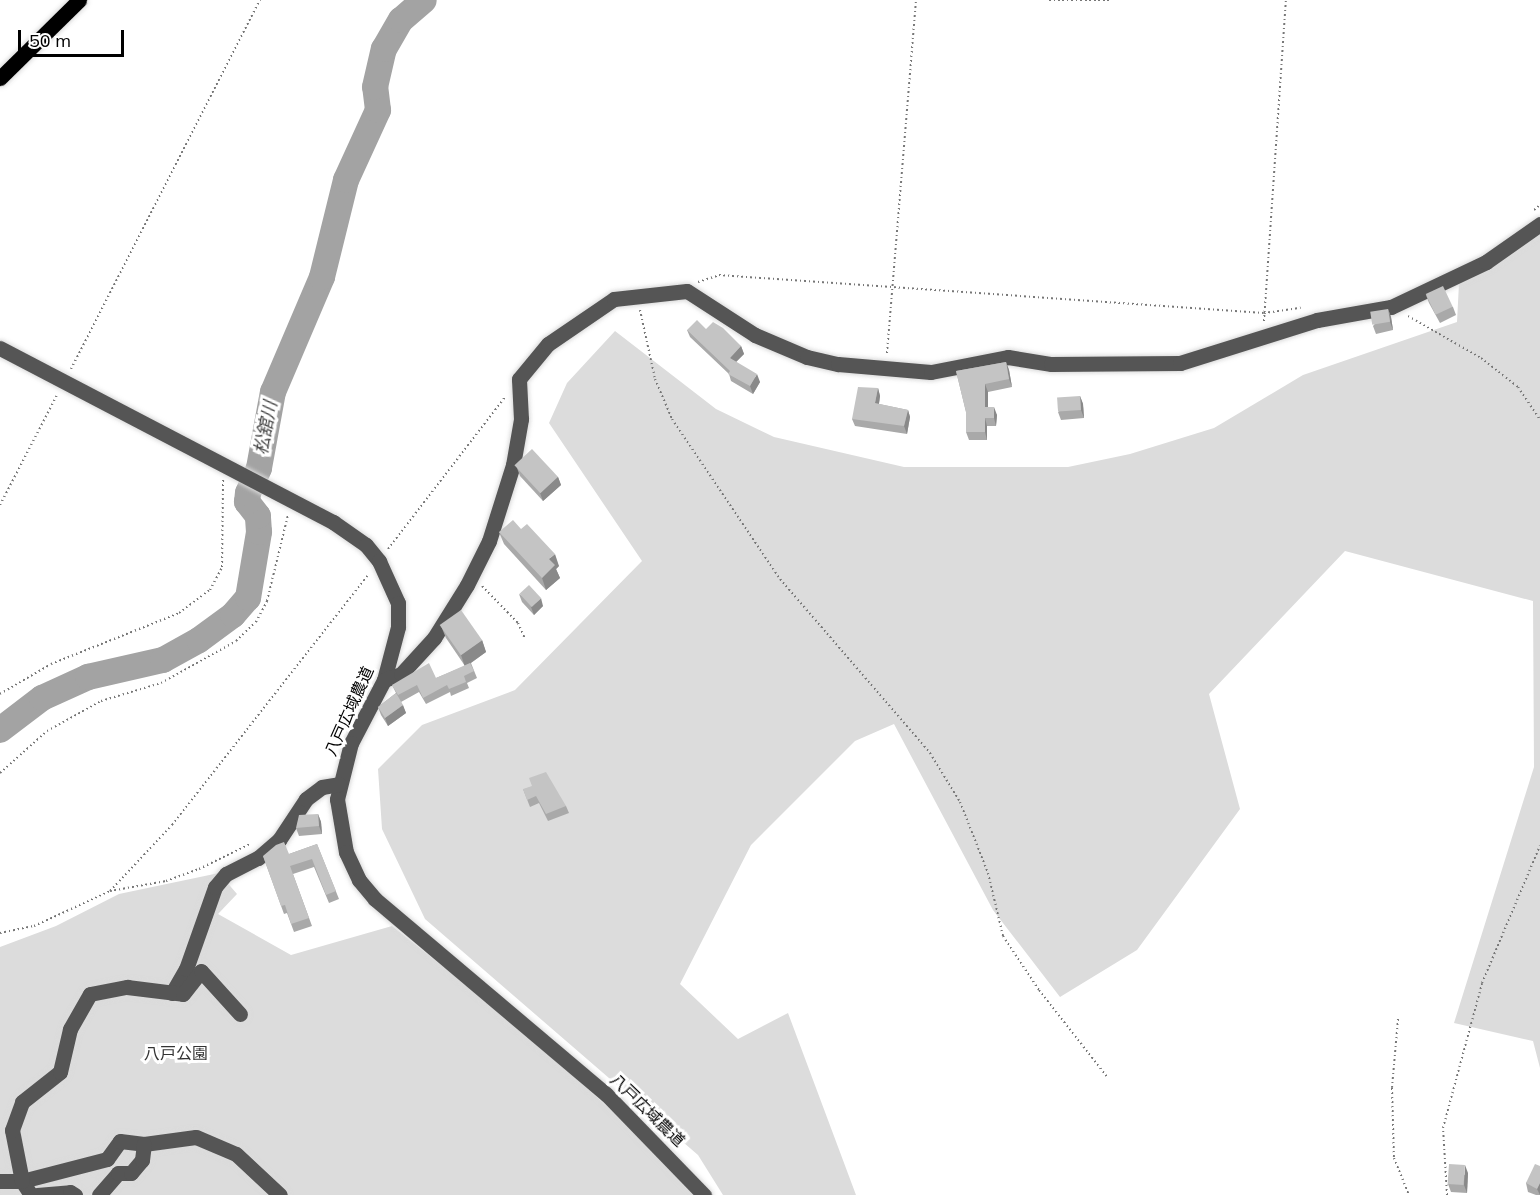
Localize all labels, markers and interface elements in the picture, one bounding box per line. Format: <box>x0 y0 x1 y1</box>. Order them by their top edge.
scale bar <box>21 18 128 56</box>
text: 50 m <box>29 29 71 52</box>
water label: 松舘川 <box>250 399 282 457</box>
street label: 八戸広域農道 <box>321 663 377 759</box>
park label: 八戸公園 <box>144 1043 208 1063</box>
street label: 八戸広域農道 <box>607 1070 689 1150</box>

